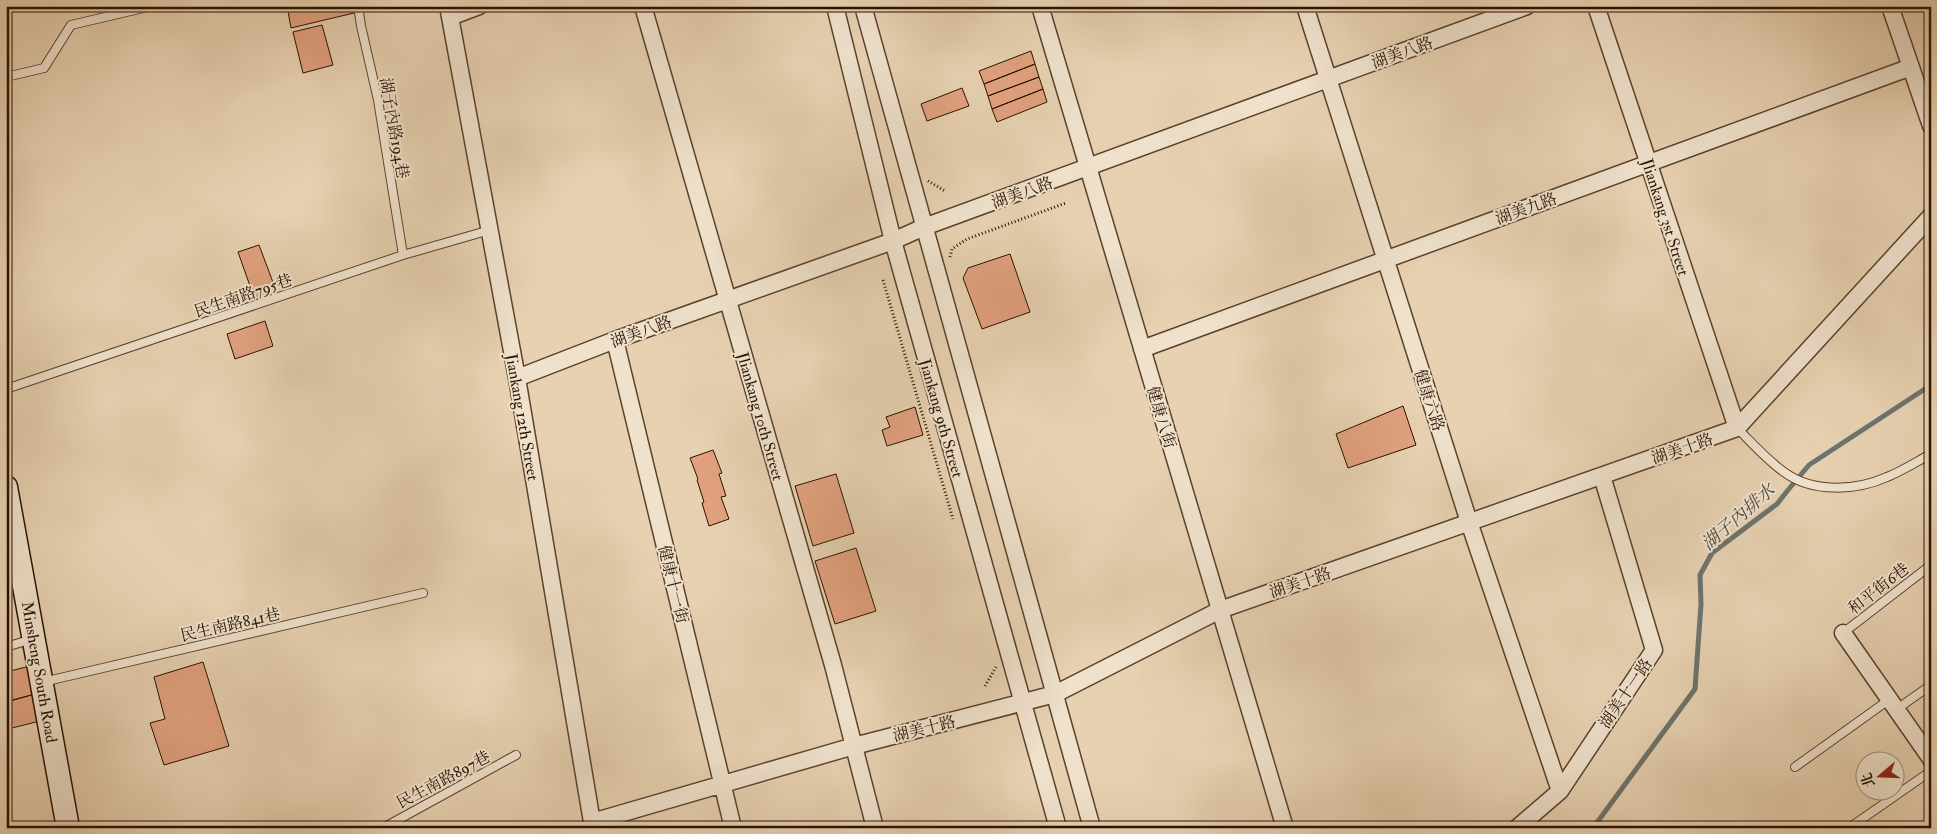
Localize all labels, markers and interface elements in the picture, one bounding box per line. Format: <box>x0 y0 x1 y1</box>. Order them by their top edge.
street label: 湖美八路 <box>1369 33 1436 73</box>
street label: 湖子內路194巷 <box>375 76 413 180</box>
street label: Jliankang 3st Street <box>1635 155 1693 279</box>
street label: 湖美八路 <box>989 173 1056 213</box>
street label: 湖美九路 <box>1493 189 1560 229</box>
street label: 民生南路795巷 <box>192 270 295 322</box>
street label: 湖美八路 <box>608 312 675 352</box>
street label: Jliankang 10th Street <box>731 349 788 483</box>
street label: Jiankang 12th Street <box>500 351 543 482</box>
street label: Jiankang 9th Street <box>913 356 968 480</box>
street label: 健康六路 <box>1410 367 1448 434</box>
street label: 健康八街 <box>1142 384 1180 451</box>
street label: 湖美十路 <box>1649 429 1716 469</box>
water label: 湖子內排水 <box>1697 478 1781 556</box>
street label: 健康十一街 <box>654 543 692 625</box>
street label: 和平街6巷 <box>1844 559 1913 619</box>
street label: 湖美十路 <box>1267 563 1334 603</box>
street label: Minsheng South Road <box>17 600 61 745</box>
street label: 民生南路841巷 <box>178 604 282 646</box>
street label: 湖美十一路 <box>1595 655 1656 732</box>
street label: 湖美十路 <box>891 712 958 746</box>
street label: 民生南路897巷 <box>393 747 494 813</box>
north arrow <box>1854 752 1904 802</box>
text: 北 <box>1858 771 1878 789</box>

